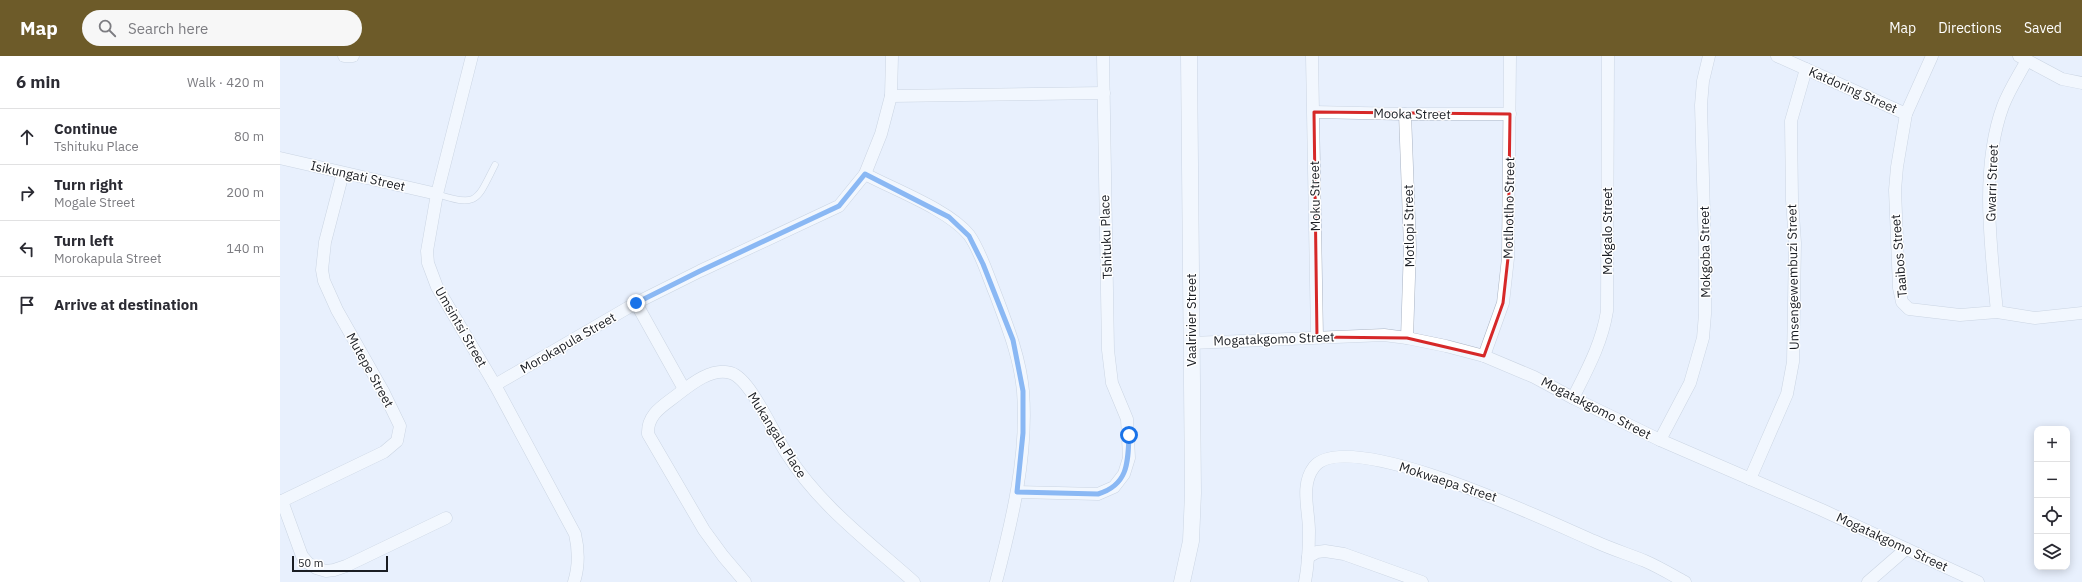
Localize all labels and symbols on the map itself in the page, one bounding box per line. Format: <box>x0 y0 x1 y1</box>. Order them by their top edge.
street label: Katdoring Street <box>1806 63 1900 117</box>
street label: Mooka Street <box>1373 105 1451 123</box>
street label: Gwarri Street <box>1982 144 2002 222</box>
street label: Isikungati Street <box>309 157 407 195</box>
street label: Motlhotlho Street <box>1500 157 1518 259</box>
street label: Moku Street <box>1306 161 1324 231</box>
street label: Motlopi Street <box>1400 184 1418 268</box>
street label: Mokgalo Street <box>1599 187 1616 275</box>
street label: Tshituku Place <box>1096 194 1116 280</box>
street label: Umsengewembuzi Street <box>1783 204 1803 350</box>
street label: Mokgoba Street <box>1696 206 1714 298</box>
street label: Taaibos Street <box>1887 214 1911 298</box>
street label: Vaalrivier Street <box>1183 273 1200 367</box>
street label: Umsintsi Street <box>431 284 491 370</box>
route end <box>627 294 645 312</box>
street label: Morokapula Street <box>517 309 619 377</box>
street label: Mogatakgomo Street <box>1213 328 1335 350</box>
street label: Mutepe Street <box>342 330 398 410</box>
street label: Mogatakgomo Street <box>1538 373 1654 443</box>
street label: Mukangala Place <box>744 389 810 481</box>
route start <box>1120 426 1138 444</box>
street label: Mokwaepa Street <box>1397 458 1499 506</box>
street label: Mogatakgomo Street <box>1833 509 1951 575</box>
scale bar <box>292 554 388 573</box>

